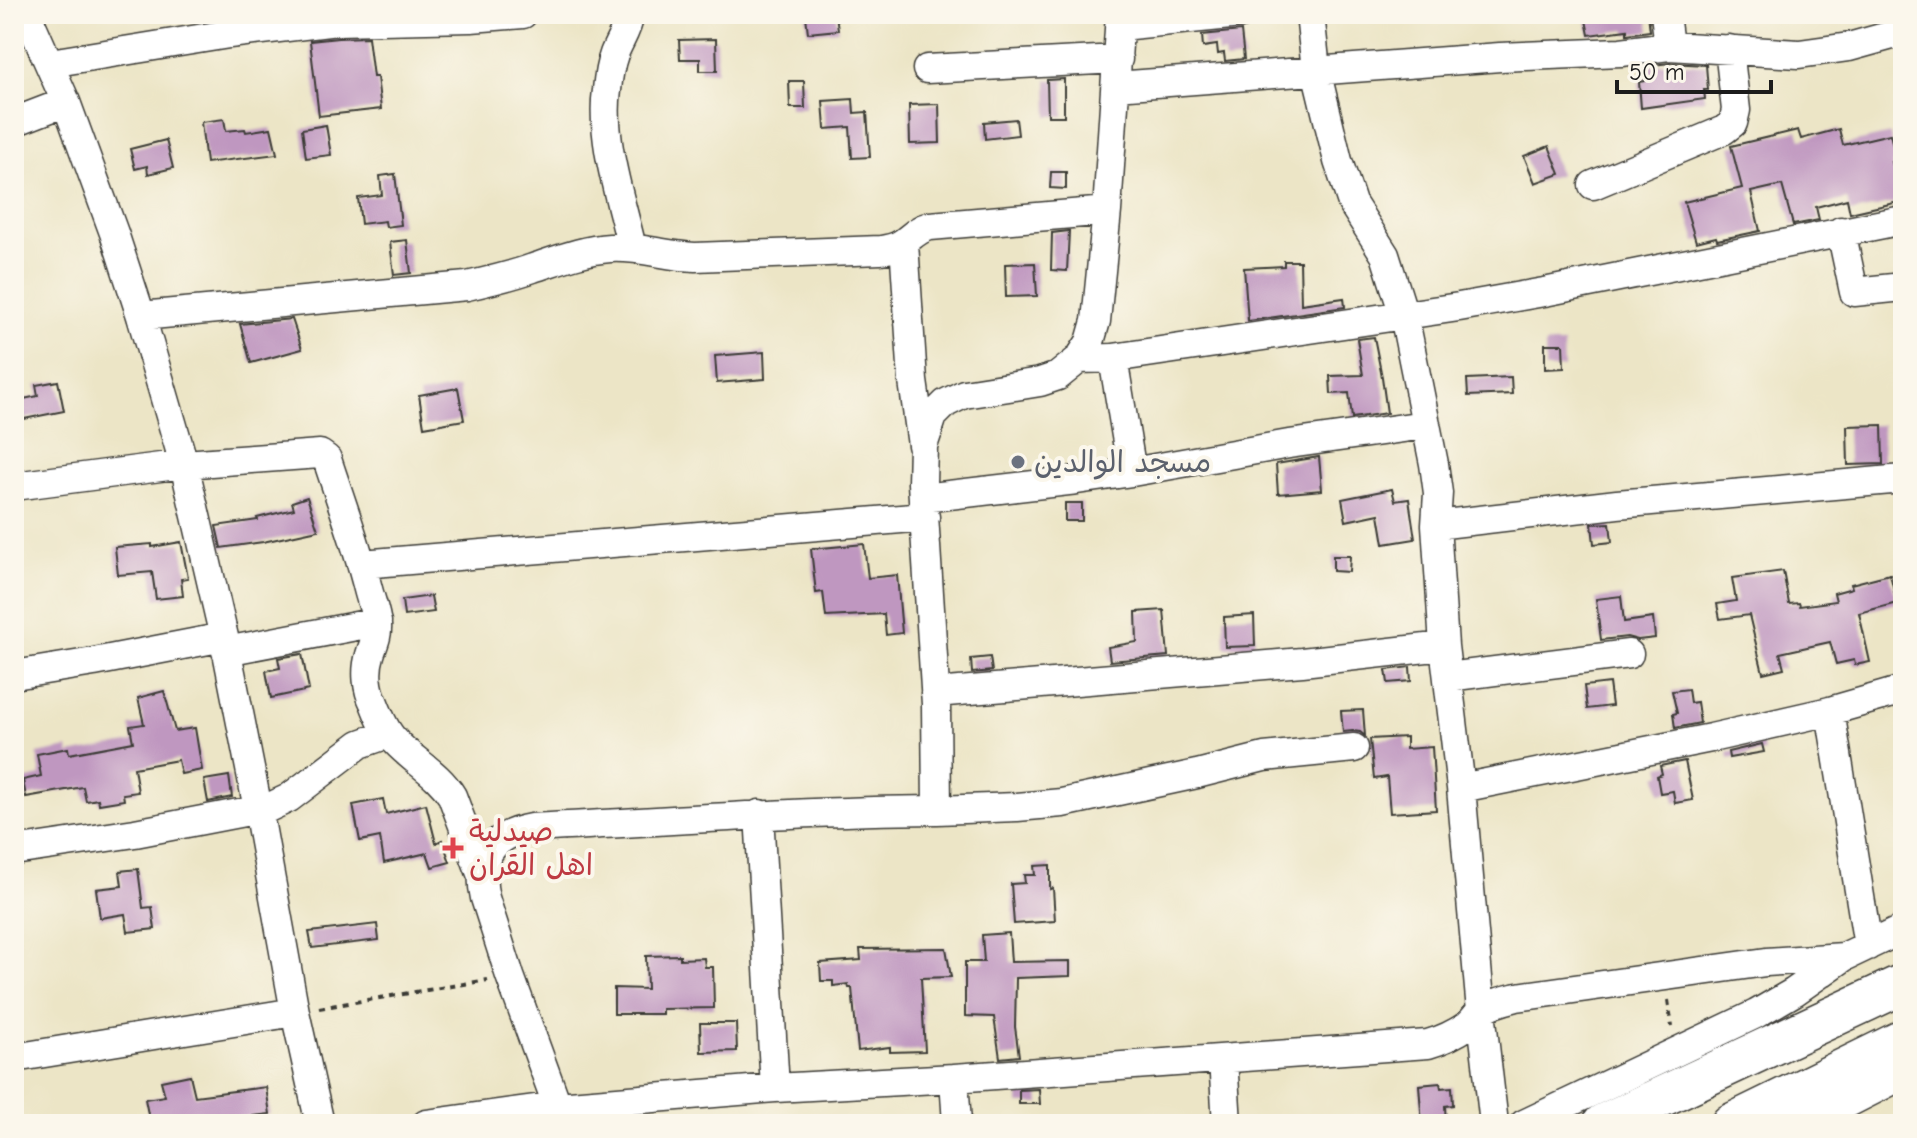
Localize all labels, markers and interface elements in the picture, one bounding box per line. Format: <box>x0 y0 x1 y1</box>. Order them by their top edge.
scale bar <box>1617 44 1771 94</box>
text: 50 m <box>1629 58 1685 86</box>
place label: مسجد الوالدين <box>1034 445 1211 480</box>
marker: مسجد الوالدين <box>1009 453 1027 471</box>
place label: صيدلية اهل القران <box>469 814 593 883</box>
marker: صيدلية اهل القران <box>444 839 462 857</box>

